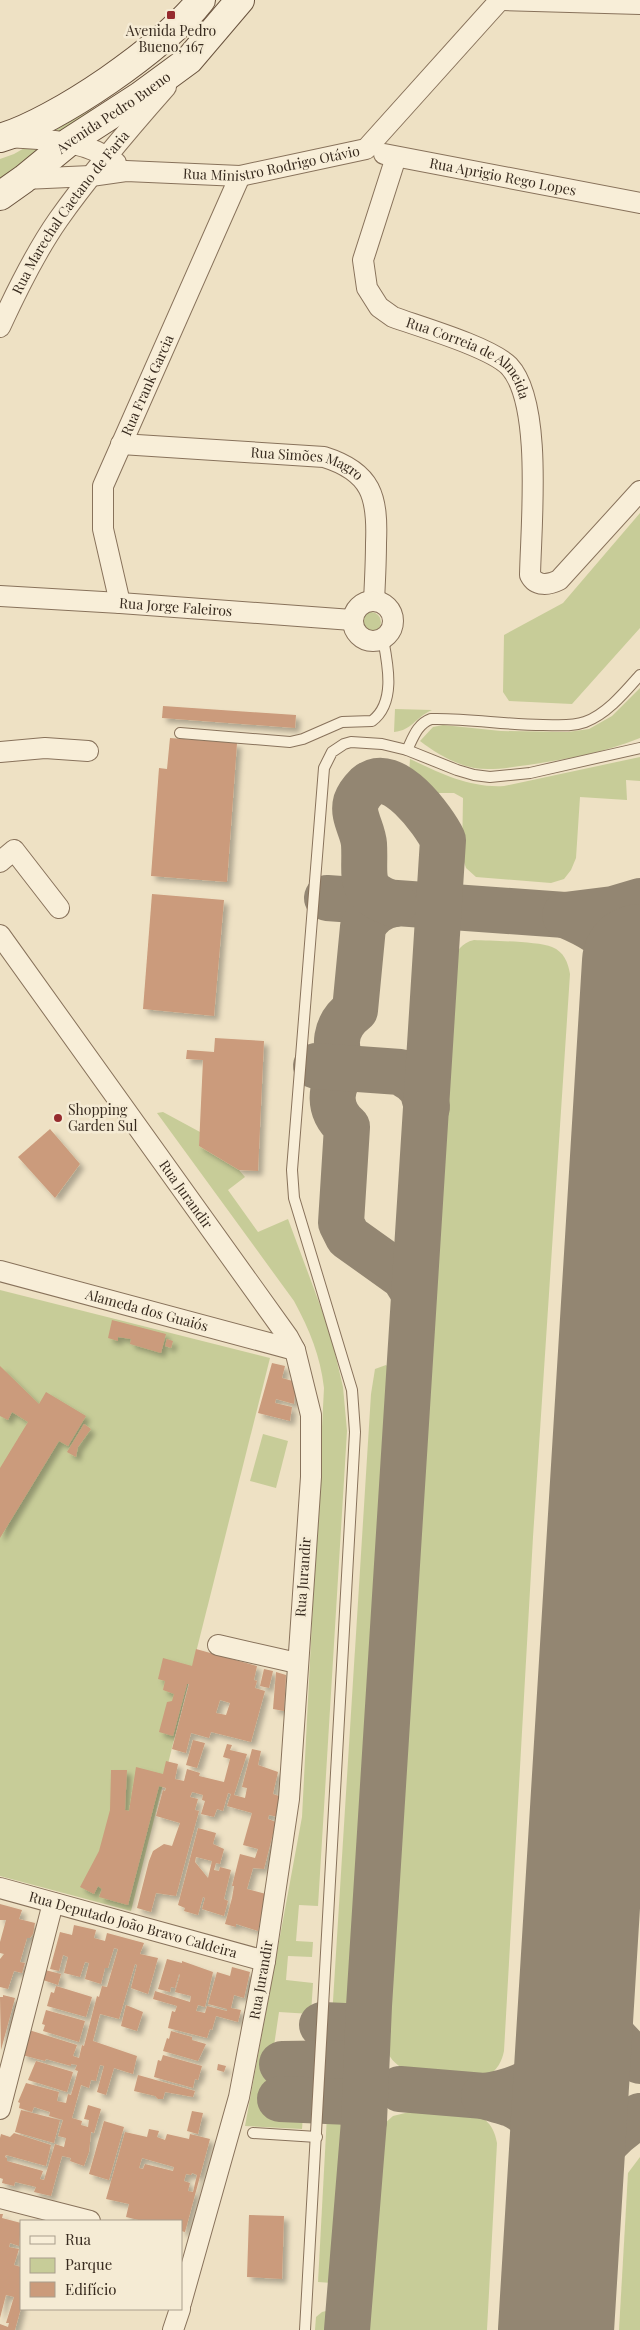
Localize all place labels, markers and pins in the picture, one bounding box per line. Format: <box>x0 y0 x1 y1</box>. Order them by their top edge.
marker: Avenida Pedro Bueno, 167 <box>165 9 177 21</box>
place label: Avenida Pedro Bueno, 167 <box>125 21 217 56</box>
place label: Shopping Garden Sul <box>68 1100 137 1135</box>
marker: Shopping Garden Sul <box>52 1112 64 1124</box>

